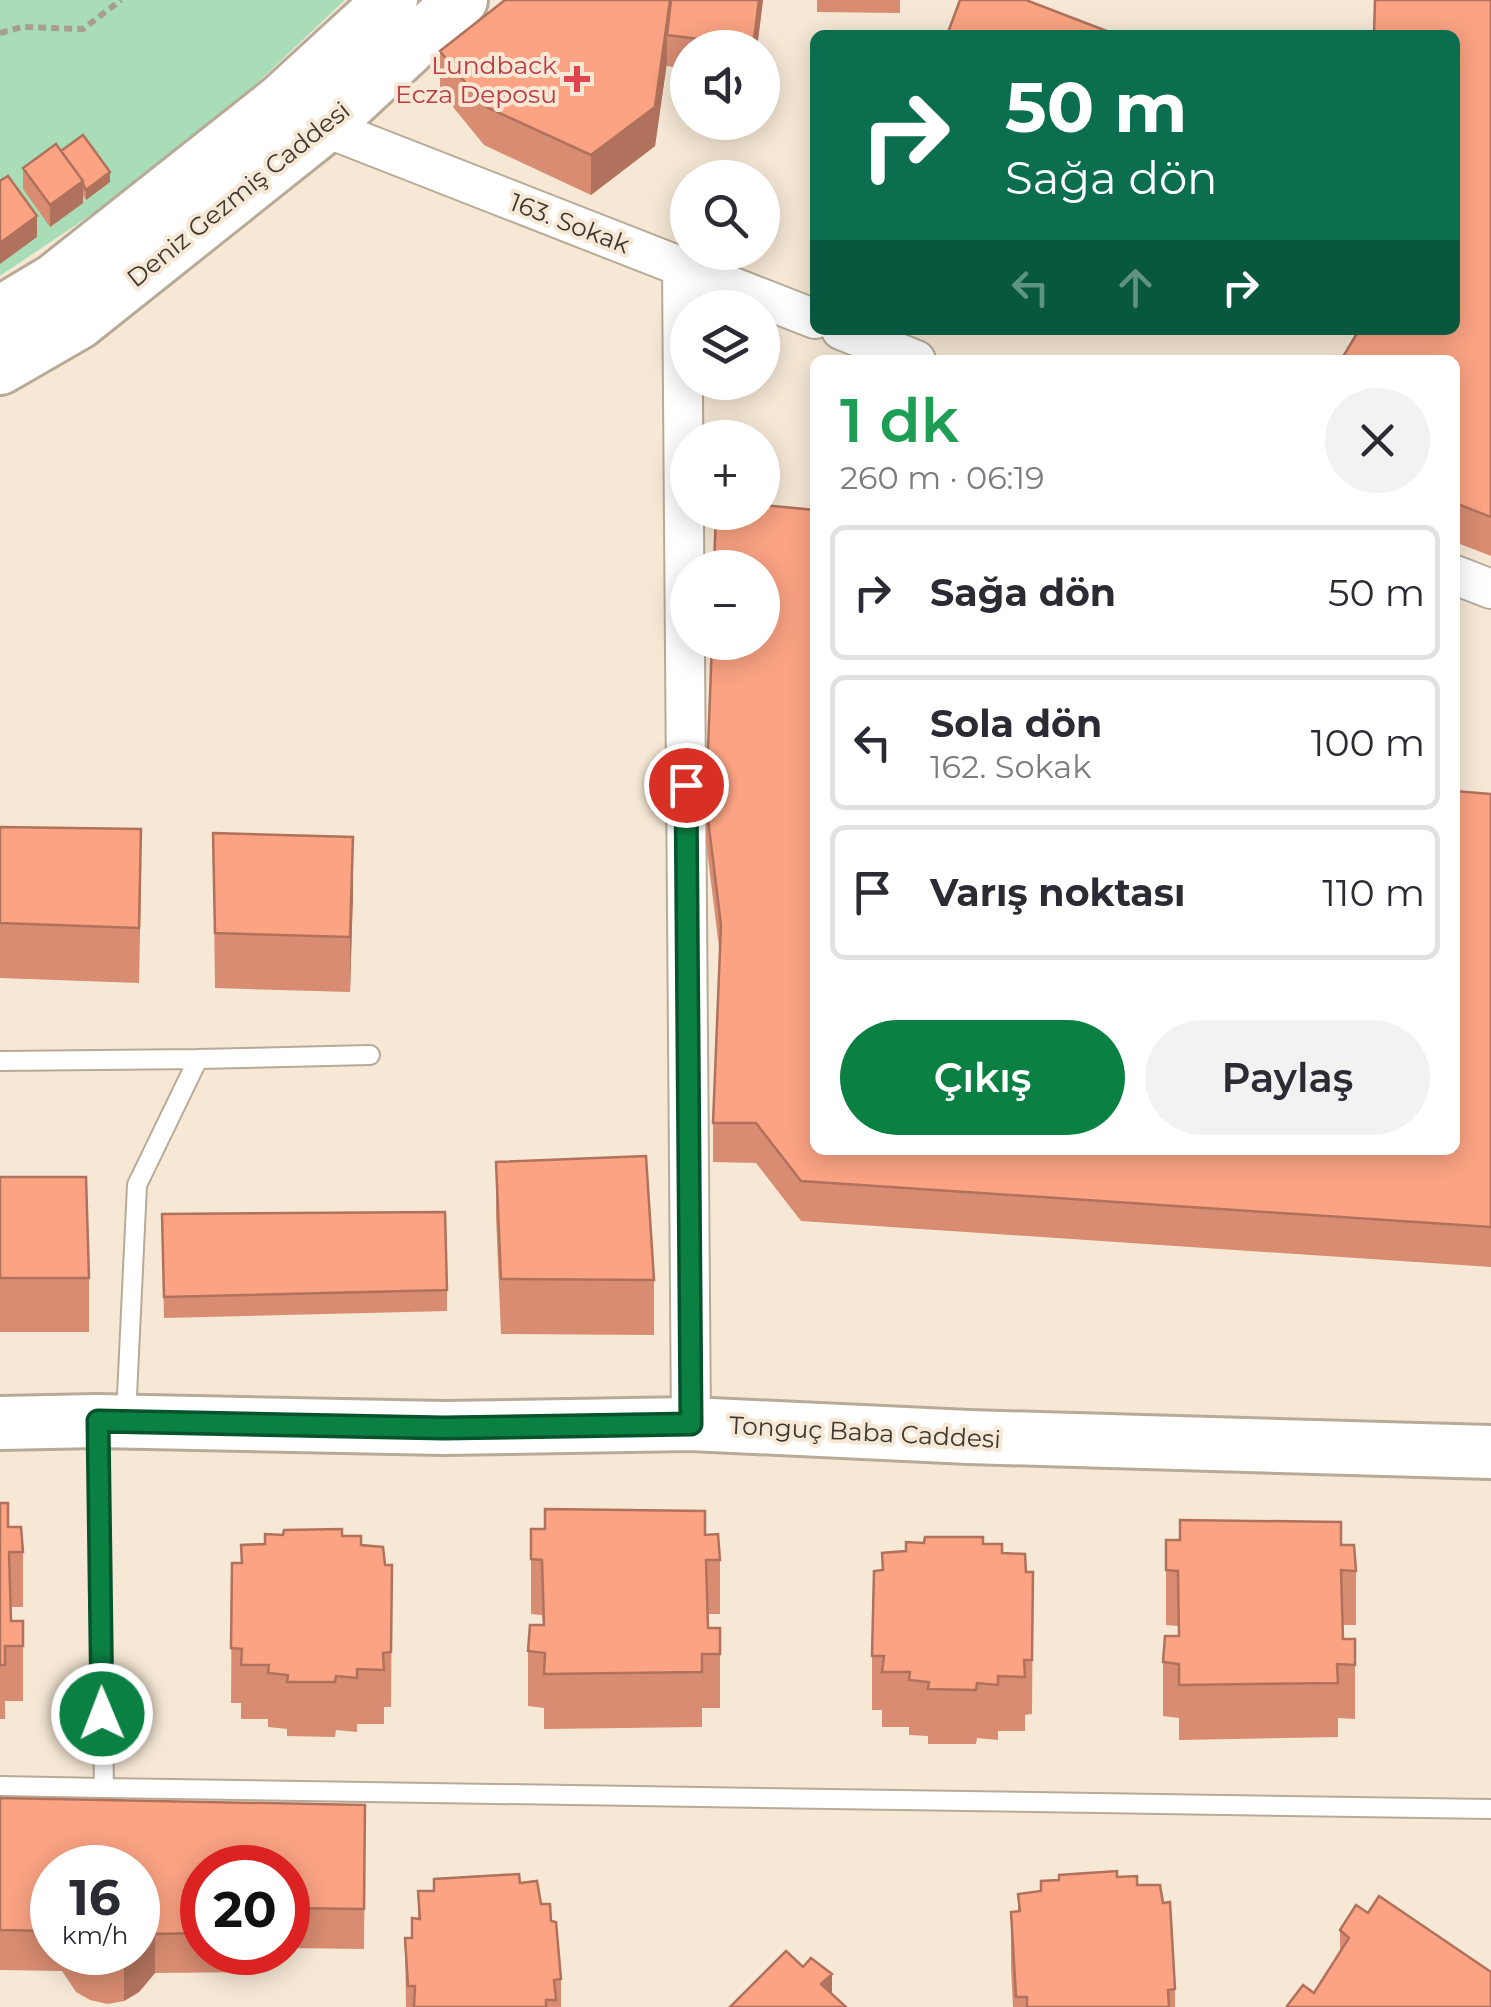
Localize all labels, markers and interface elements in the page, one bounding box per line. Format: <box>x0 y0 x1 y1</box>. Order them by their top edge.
map controls <box>670 30 780 660</box>
button: sound <box>670 30 780 140</box>
place label: Lundback Ecza Deposu <box>395 50 557 109</box>
text: 50 m <box>1005 64 1187 150</box>
marker: Lundback Ecza Deposu <box>566 68 588 90</box>
icon: right <box>840 70 970 200</box>
street label: Deniz Gezmiş Caddesi <box>121 95 355 293</box>
text: Sağa dön <box>1005 150 1218 205</box>
button: search <box>670 160 780 270</box>
street label: 163. Sokak <box>506 186 634 260</box>
icon: left <box>1003 260 1058 315</box>
icon: ahead <box>1108 260 1163 315</box>
icon: right <box>1213 260 1268 315</box>
button: layers <box>670 290 780 400</box>
text: 1 dk <box>840 384 959 457</box>
button: close <box>1325 388 1430 493</box>
button: + <box>670 420 780 530</box>
text: 260 m · 06:19 <box>840 458 1044 497</box>
button: − <box>670 550 780 660</box>
icon: right <box>845 565 900 620</box>
text: Sağa dön <box>930 569 1116 616</box>
text: 50 m <box>1328 569 1425 616</box>
text: Sola dön <box>930 700 1102 747</box>
icon: left <box>845 715 900 770</box>
text: 100 m <box>1311 719 1425 766</box>
pin <box>644 743 729 828</box>
text: 162. Sokak <box>930 747 1091 786</box>
icon: arrive <box>659 758 714 813</box>
icon: arrive <box>845 865 900 920</box>
text: Varış noktası <box>930 869 1185 916</box>
text: 110 m <box>1322 869 1425 916</box>
button: Çıkış <box>840 1020 1125 1135</box>
button: Paylaş <box>1145 1020 1430 1135</box>
street label: Tonguç Baba Caddesi <box>728 1410 1002 1454</box>
position arrow <box>50 1662 154 1766</box>
speed limit sign: 20 <box>180 1845 310 1975</box>
text: 16 <box>69 1867 121 1928</box>
text: km/h <box>62 1920 128 1950</box>

